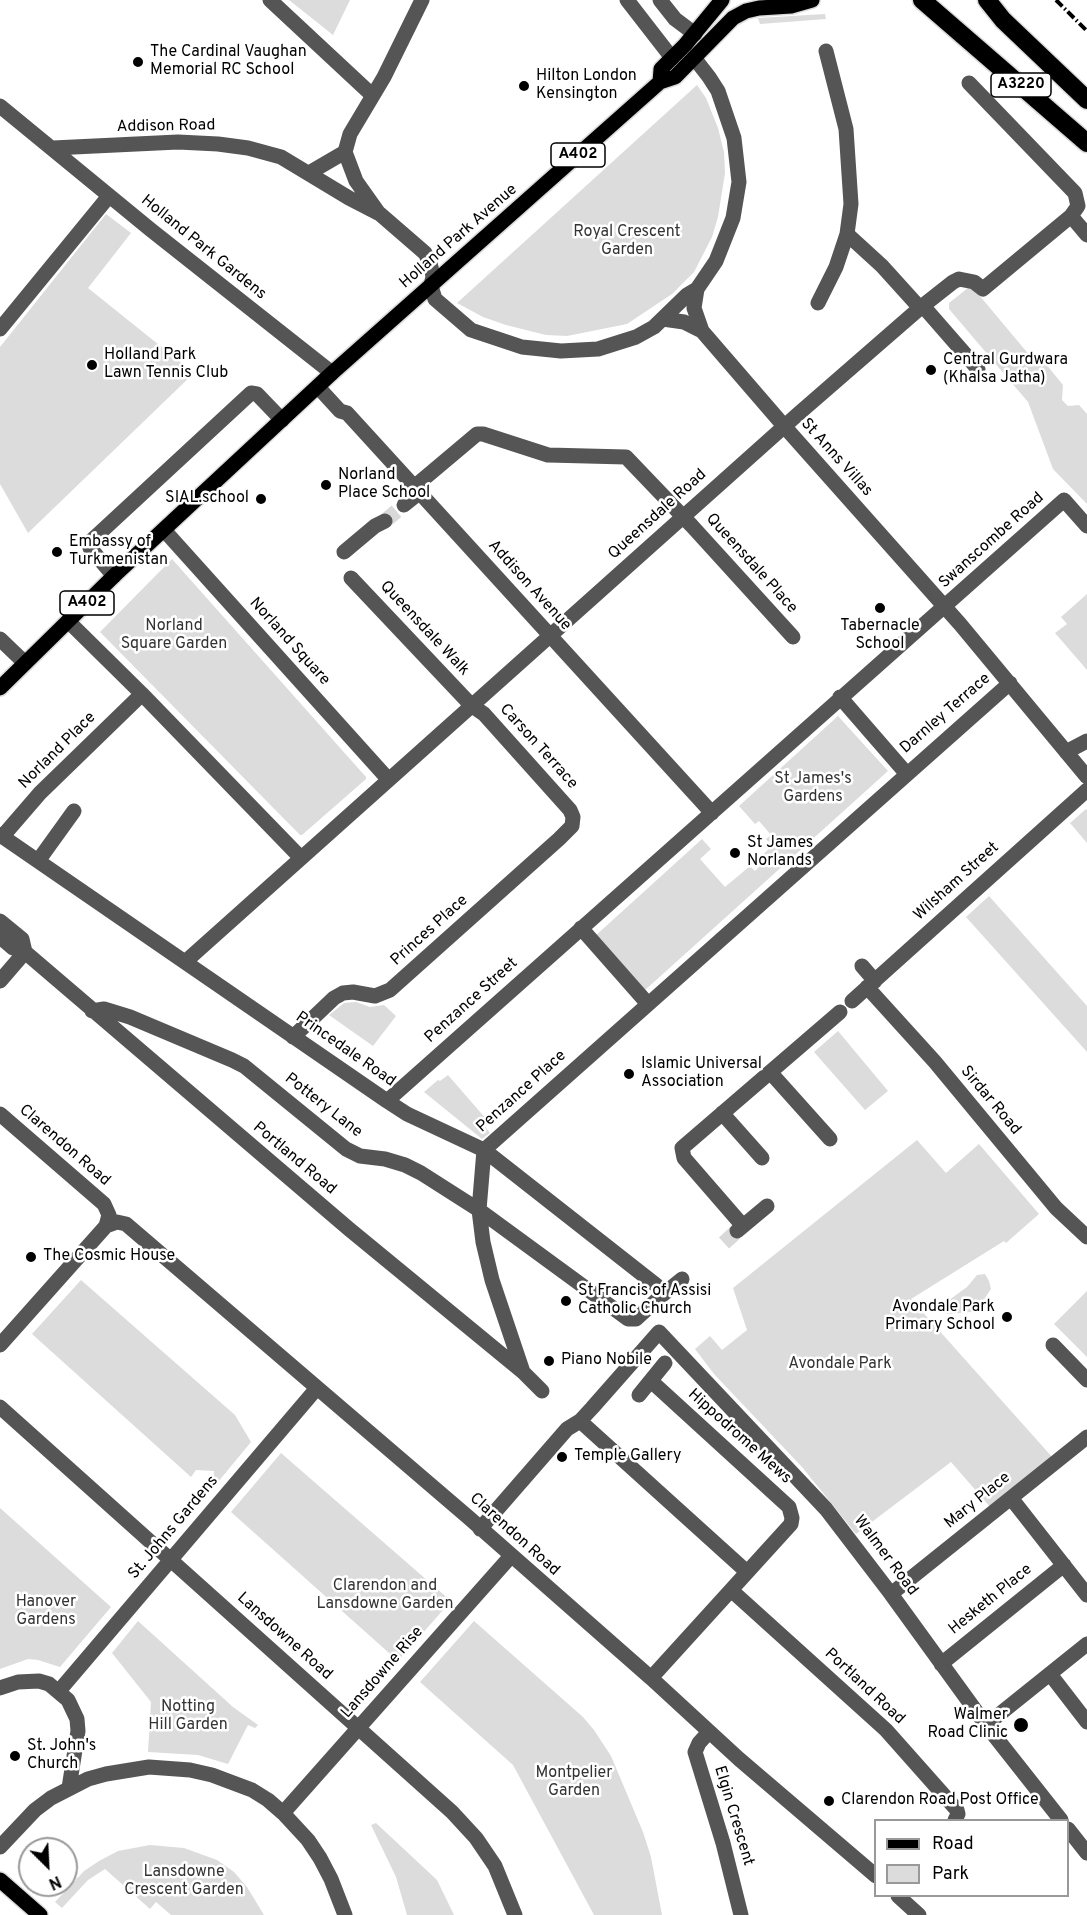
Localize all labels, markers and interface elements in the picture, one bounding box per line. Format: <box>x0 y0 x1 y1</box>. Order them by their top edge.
place label: The Cardinal Vaughan Memorial RC School <box>150 43 307 81</box>
marker: The Cardinal Vaughan Memorial RC School <box>131 55 145 69</box>
place label: Hilton London Kensington <box>536 67 637 105</box>
road number: A3220 <box>991 73 1051 97</box>
marker: Hilton London Kensington <box>517 79 531 93</box>
street label: Addison Road <box>116 117 216 137</box>
road number: A402 <box>551 143 605 167</box>
street label: Holland Park Avenue <box>396 181 522 293</box>
street label: Holland Park Gardens <box>136 192 270 304</box>
park label: Royal Crescent Garden <box>573 223 681 261</box>
place label: Holland Park Lawn Tennis Club <box>104 346 228 384</box>
place label: Central Gurdwara (Khalsa Jatha) <box>943 351 1068 389</box>
marker: Holland Park Lawn Tennis Club <box>85 358 99 372</box>
marker: Central Gurdwara (Khalsa Jatha) <box>924 363 938 377</box>
street label: St Anns Villas <box>796 415 876 501</box>
place label: Norland Place School <box>338 466 430 504</box>
street label: Queensdale Road <box>605 466 711 564</box>
marker: Norland Place School <box>319 478 333 492</box>
place label: SIAL.school <box>165 489 249 509</box>
street label: Swanscombe Road <box>936 489 1048 593</box>
marker: SIAL.school <box>254 492 268 506</box>
street label: Queensdale Place <box>701 510 801 618</box>
place label: Embassy of Turkmenistan <box>69 533 168 571</box>
street label: Addison Avenue <box>483 537 575 635</box>
marker: Embassy of Turkmenistan <box>50 545 64 559</box>
street label: Queensdale Walk <box>375 578 473 680</box>
road number: A402 <box>60 591 114 615</box>
street label: Norland Square <box>245 594 333 690</box>
marker: Tabernacle School <box>873 601 887 615</box>
park label: Norland Square Garden <box>121 617 227 655</box>
place label: Tabernacle School <box>840 617 920 655</box>
street label: Darnley Terrace <box>897 670 995 758</box>
street label: Carson Terrace <box>495 700 581 794</box>
street label: Norland Place <box>16 709 100 793</box>
park label: St James's Gardens <box>774 770 852 808</box>
place label: St James Norlands <box>747 834 813 872</box>
street label: Wilsham Street <box>910 839 1004 925</box>
marker: St James Norlands <box>728 846 742 860</box>
street label: Princes Place <box>388 891 472 971</box>
street label: Penzance Street <box>422 954 522 1048</box>
street label: Princedale Road <box>291 1008 399 1092</box>
street label: Penzance Place <box>473 1047 571 1137</box>
place label: Islamic Universal Association <box>641 1055 762 1093</box>
street label: Sirdar Road <box>956 1063 1024 1139</box>
marker: Islamic Universal Association <box>622 1067 636 1081</box>
street label: Pottery Lane <box>280 1070 366 1142</box>
street label: Clarendon Road <box>14 1101 114 1191</box>
street label: Portland Road <box>248 1119 340 1199</box>
place label: The Cosmic House <box>43 1247 175 1267</box>
marker: The Cosmic House <box>24 1250 38 1264</box>
place label: St Francis of Assisi Catholic Church <box>578 1282 711 1320</box>
marker: St Francis of Assisi Catholic Church <box>559 1294 573 1308</box>
place label: Avondale Park Primary School <box>885 1298 995 1336</box>
marker: Avondale Park Primary School <box>1000 1310 1014 1324</box>
place label: Piano Nobile <box>561 1351 652 1371</box>
marker: Piano Nobile <box>542 1354 556 1368</box>
park label: Avondale Park <box>788 1355 892 1375</box>
street label: Hippodrome Mews <box>683 1385 795 1489</box>
place label: Temple Gallery <box>574 1447 681 1467</box>
marker: Temple Gallery <box>555 1450 569 1464</box>
street label: Mary Place <box>941 1469 1015 1533</box>
street label: St. Johns Gardens <box>125 1472 223 1584</box>
street label: Clarendon Road <box>465 1490 563 1580</box>
street label: Walmer Road <box>849 1512 921 1600</box>
street label: Hesketh Place <box>945 1561 1037 1639</box>
park label: Clarendon and Lansdowne Garden <box>317 1577 453 1615</box>
street label: Lansdowne Road <box>232 1589 336 1685</box>
park label: Hanover Gardens <box>16 1593 76 1631</box>
street label: Lansdowne Rise <box>338 1623 428 1723</box>
street label: Portland Road <box>820 1645 908 1729</box>
park label: Notting Hill Garden <box>148 1698 228 1736</box>
place label: Walmer Road Clinic <box>928 1706 1008 1744</box>
marker: Walmer Road Clinic <box>1012 1716 1030 1734</box>
place label: St. John's Church <box>27 1737 96 1775</box>
marker: St. John's Church <box>8 1749 22 1763</box>
park label: Montpelier Garden <box>535 1764 613 1802</box>
street label: Elgin Crescent <box>709 1764 757 1868</box>
place label: Clarendon Road Post Office <box>841 1791 1039 1811</box>
marker: Clarendon Road Post Office <box>822 1794 836 1808</box>
legend <box>874 1819 1069 1897</box>
text: Road <box>932 1833 974 1856</box>
north arrow <box>18 1837 78 1897</box>
park label: Lansdowne Crescent Garden <box>124 1863 244 1901</box>
text: Park <box>932 1863 969 1886</box>
text: N <box>45 1870 64 1893</box>

